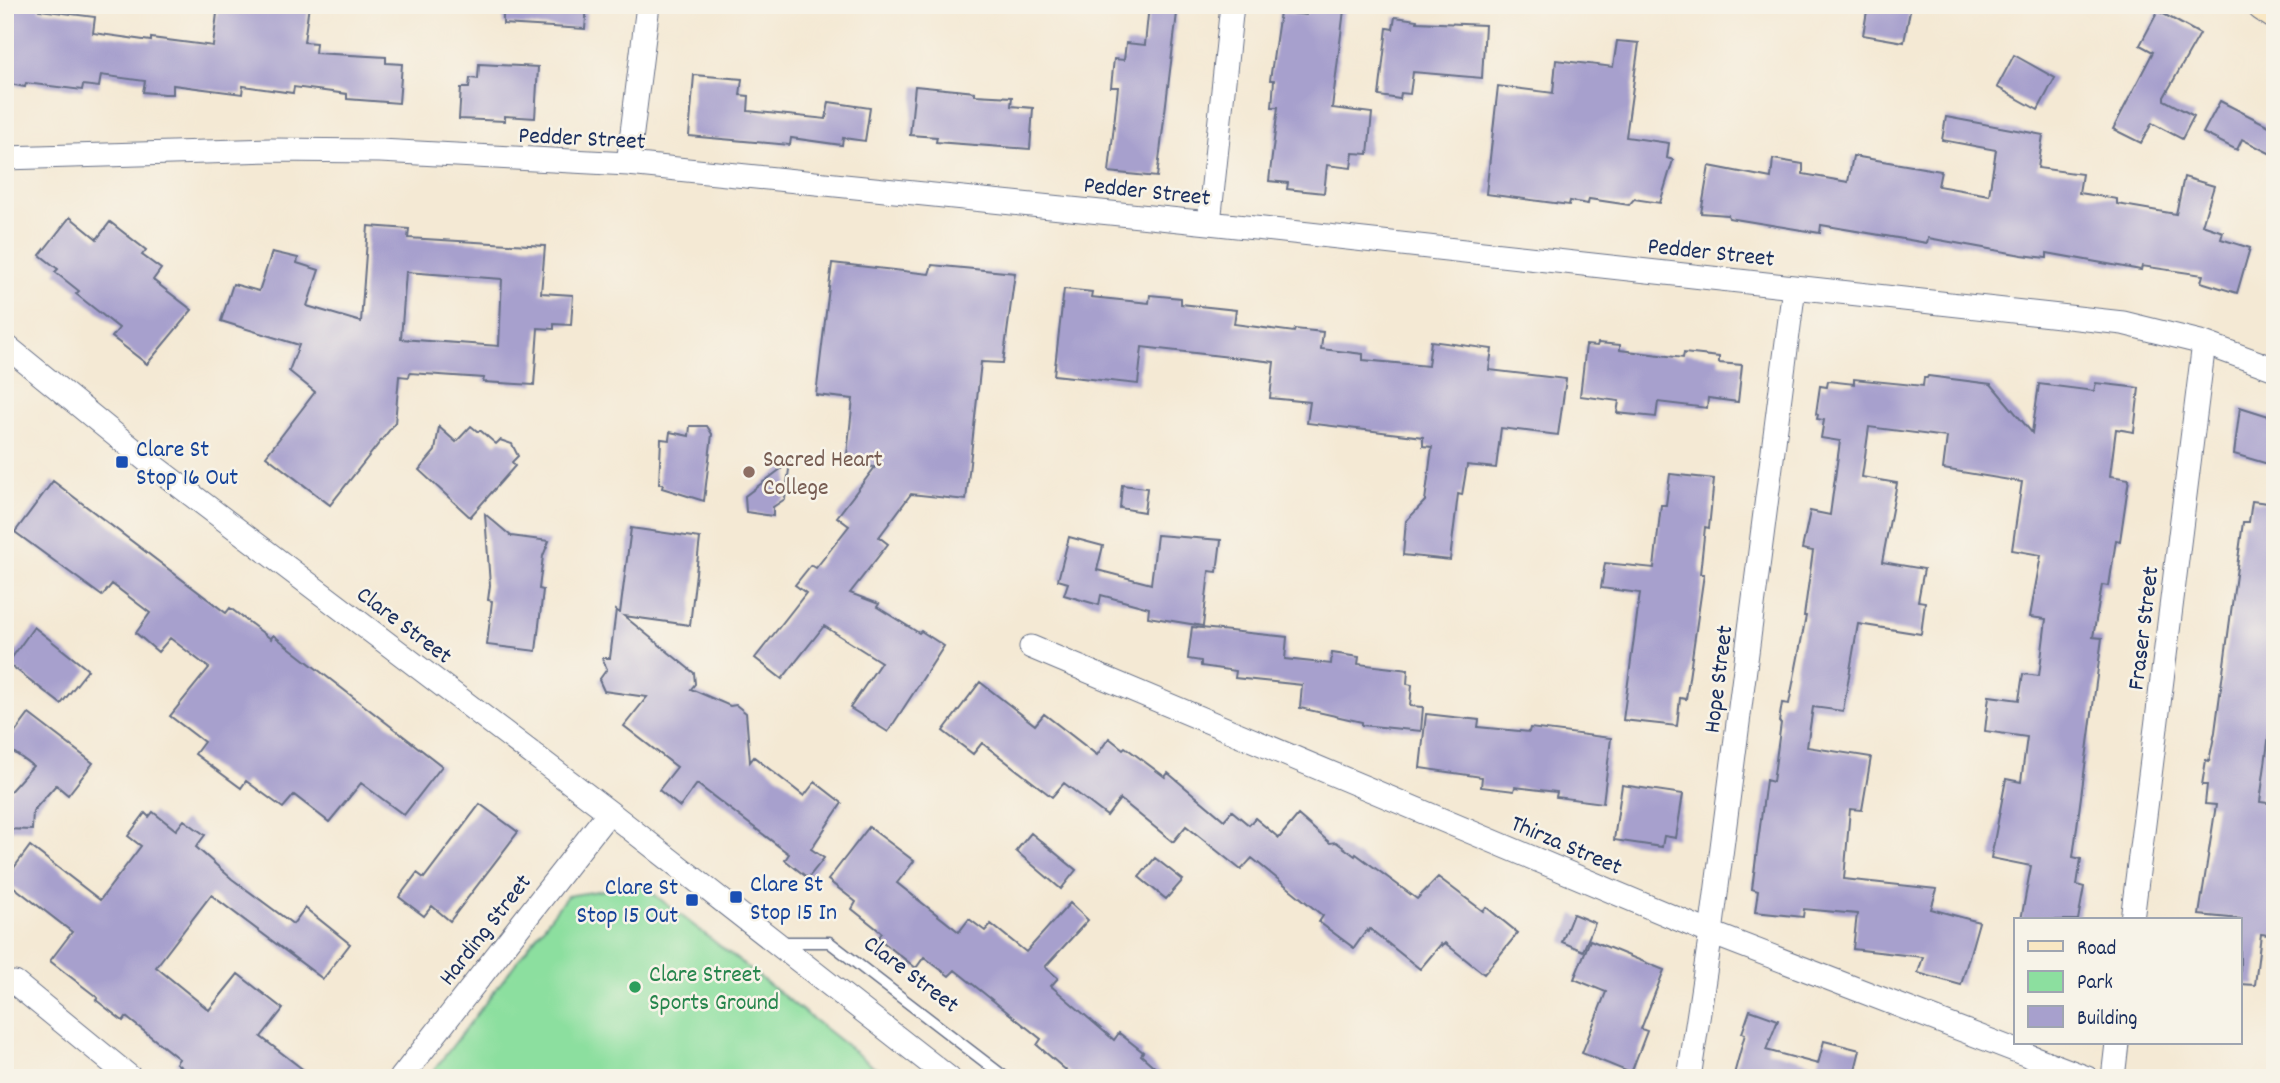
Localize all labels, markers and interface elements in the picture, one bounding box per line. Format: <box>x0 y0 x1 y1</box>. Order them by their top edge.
street label: Pedder Street <box>517 120 646 160</box>
street label: Pedder Street <box>1082 169 1212 217</box>
street label: Pedder Street <box>1646 230 1776 278</box>
place label: Clare St Stop 16 Out <box>136 434 238 496</box>
place label: Sacred Heart College <box>763 444 883 506</box>
marker: Clare St Stop 16 Out <box>114 454 130 470</box>
marker: Sacred Heart College <box>741 464 757 480</box>
street label: Fraser Street <box>2121 564 2169 692</box>
street label: Clare Street <box>348 579 458 674</box>
street label: Hope Street <box>1696 623 1743 735</box>
street label: Thirza Street <box>1505 808 1627 886</box>
street label: Harding Street <box>432 868 541 994</box>
place label: Clare St Stop 15 In <box>750 869 837 931</box>
place label: Clare St Stop 15 Out <box>576 872 678 934</box>
marker: Clare St Stop 15 In <box>728 889 744 905</box>
marker: Clare St Stop 15 Out <box>684 892 700 908</box>
legend <box>2014 918 2242 1044</box>
street label: Clare Street <box>855 928 965 1023</box>
text: Road <box>2077 935 2116 965</box>
place label: Clare Street Sports Ground <box>649 959 779 1021</box>
text: Park <box>2077 969 2113 999</box>
marker: Clare Street Sports Ground <box>627 979 643 995</box>
text: Building <box>2077 1005 2137 1035</box>

